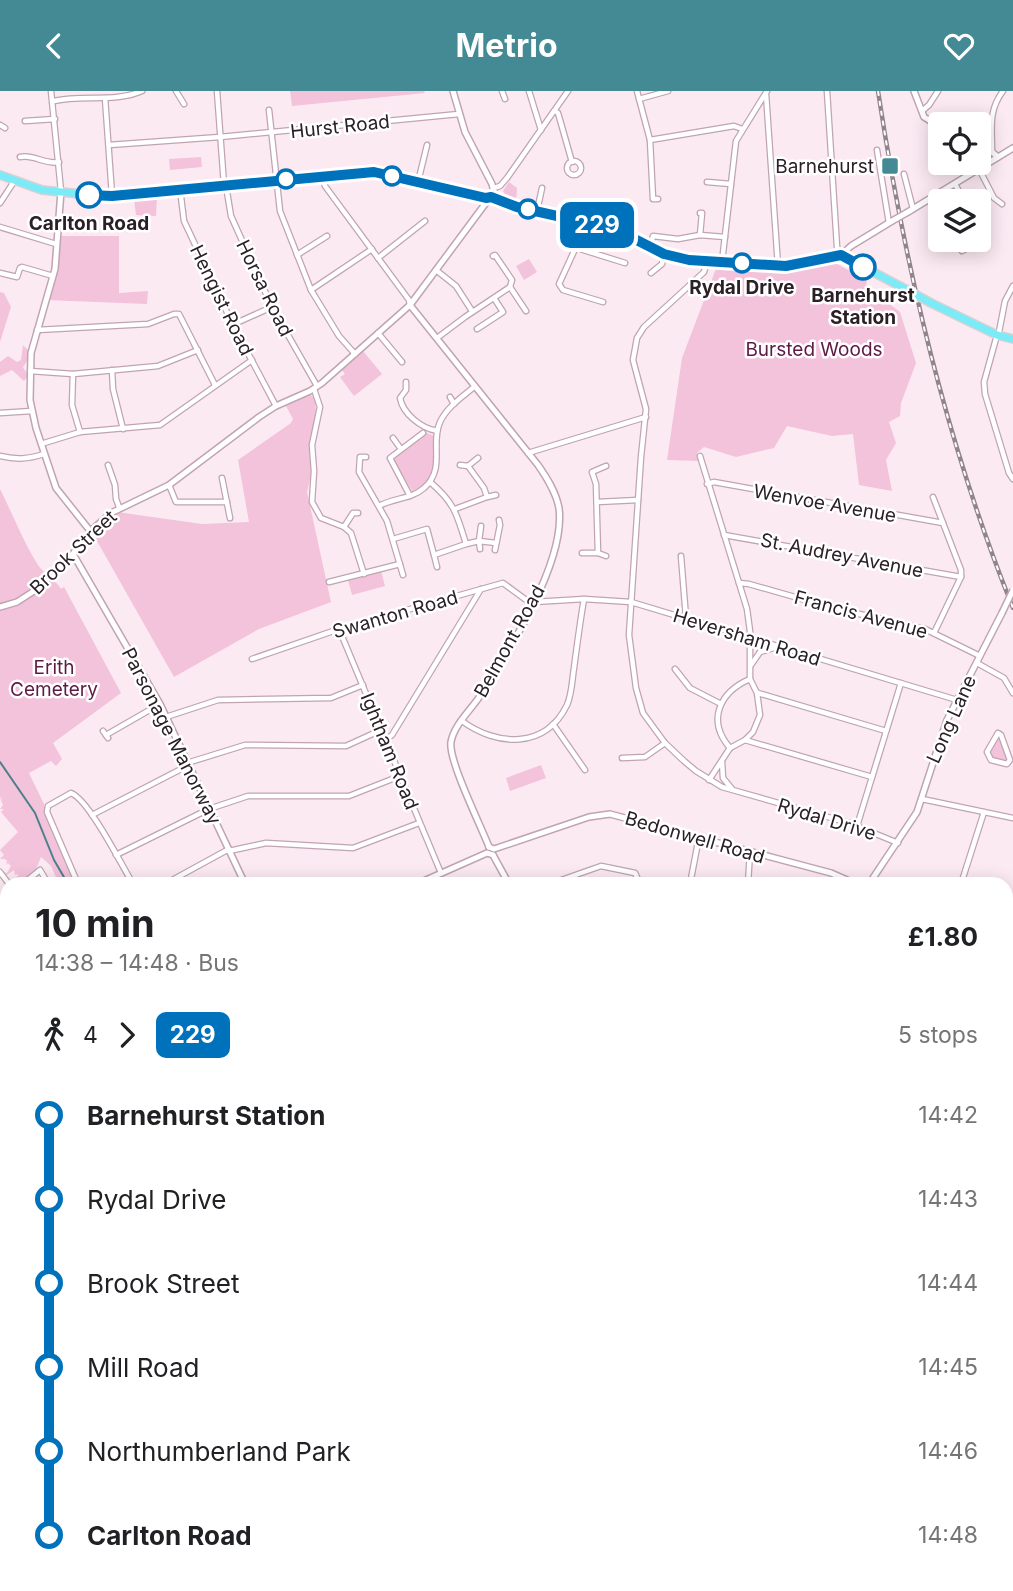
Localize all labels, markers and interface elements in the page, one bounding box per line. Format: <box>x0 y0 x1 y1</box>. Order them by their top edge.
text: Metrio <box>455 26 558 65</box>
icon: back <box>35 27 73 65</box>
icon: heart <box>940 27 978 65</box>
street label: Hurst Road <box>289 110 391 143</box>
map controls <box>928 112 991 252</box>
button: locate <box>928 112 991 175</box>
place label: Barnehurst <box>775 155 874 178</box>
marker: Barnehurst <box>880 156 900 176</box>
unlabelled marker <box>382 166 402 186</box>
unlabelled marker <box>276 169 296 189</box>
marker: Carlton Road <box>76 182 102 208</box>
button: layers <box>928 189 991 252</box>
unlabelled marker <box>518 199 538 219</box>
line badge: 229 <box>557 202 637 248</box>
text: 229 <box>574 210 620 239</box>
place label: Carlton Road <box>29 212 149 235</box>
street label: Horsa Road <box>231 236 298 340</box>
street label: Hengist Road <box>185 241 258 359</box>
marker: Rydal Drive <box>732 253 752 273</box>
marker: Barnehurst Station <box>850 254 876 280</box>
place label: Rydal Drive <box>689 276 795 299</box>
place label: Barnehurst Station <box>811 284 915 329</box>
park label: Bursted Woods <box>745 338 883 361</box>
street label: Wenvoe Avenue <box>752 480 898 527</box>
street label: Brook Street <box>25 505 121 599</box>
street label: St. Audrey Avenue <box>758 528 925 583</box>
street label: Belmont Road <box>469 581 550 701</box>
street label: Swanton Road <box>330 586 461 643</box>
street label: Francis Avenue <box>792 586 930 643</box>
street label: Heversham Road <box>670 604 823 671</box>
street label: Parsonage Manorway <box>117 644 226 829</box>
park label: Erith Cemetery <box>10 656 98 701</box>
street label: Long Lane <box>922 672 981 767</box>
street label: Ightham Road <box>356 689 423 813</box>
street label: Rydal Drive <box>775 794 879 845</box>
street label: Bedonwell Road <box>622 807 767 868</box>
text: 10 min <box>35 900 155 946</box>
text: £1.80 <box>908 921 978 952</box>
text: 14:38 – 14:48 · Bus <box>35 949 239 977</box>
icon: walk <box>35 1016 73 1054</box>
icon: forward <box>108 1016 146 1054</box>
text: 229 <box>170 1020 216 1049</box>
text: 4 <box>83 1021 98 1049</box>
text: 5 stops <box>898 1021 978 1049</box>
text: Barnehurst Station <box>87 1100 325 1131</box>
text: 14:42 <box>918 1101 978 1129</box>
text: Rydal Drive <box>87 1184 226 1215</box>
text: 14:43 <box>918 1185 978 1213</box>
text: Brook Street <box>87 1268 240 1299</box>
text: 14:44 <box>917 1269 978 1297</box>
text: Mill Road <box>87 1352 199 1383</box>
text: 14:45 <box>918 1353 978 1381</box>
text: Northumberland Park <box>87 1436 351 1467</box>
text: 14:46 <box>918 1437 978 1465</box>
text: Carlton Road <box>87 1520 252 1551</box>
text: 14:48 <box>918 1521 978 1549</box>

